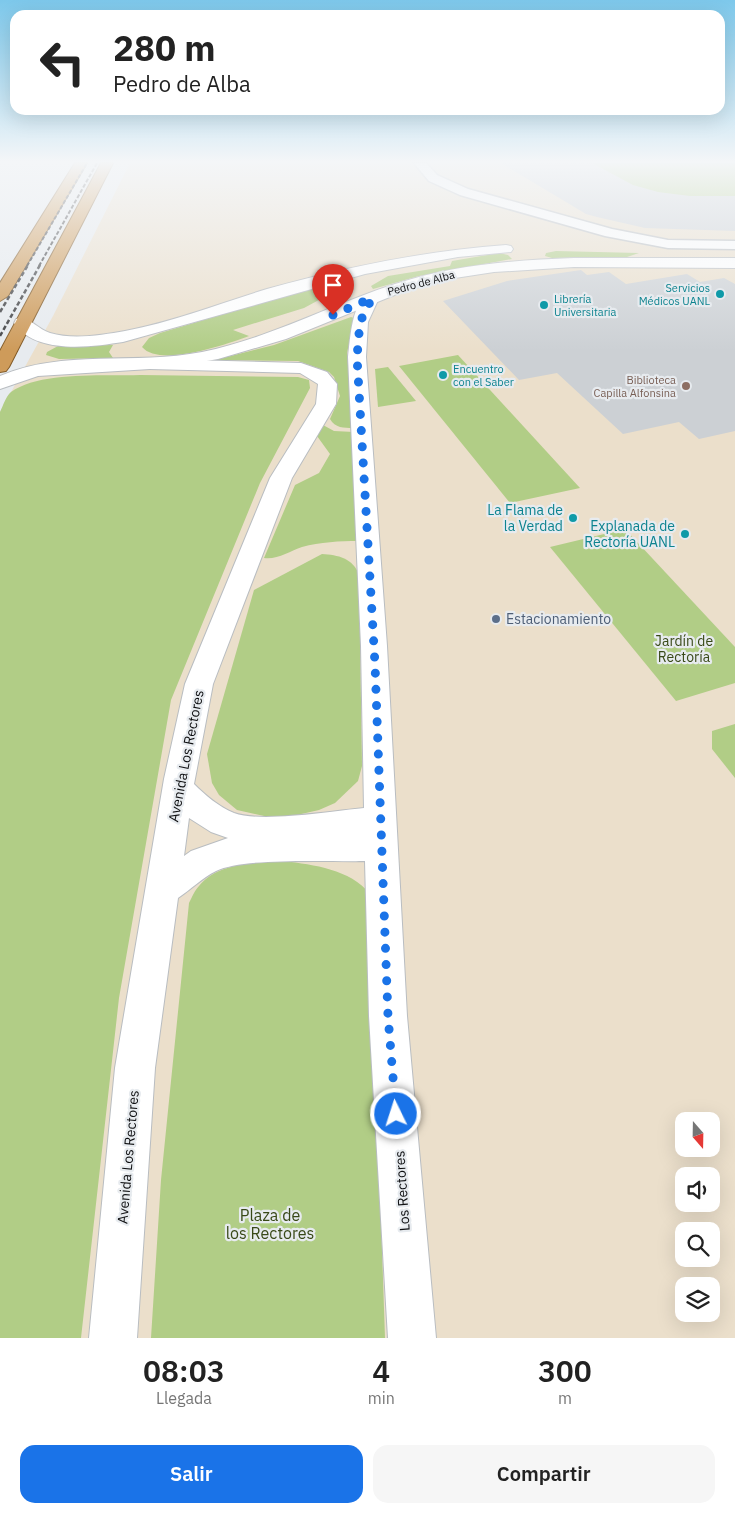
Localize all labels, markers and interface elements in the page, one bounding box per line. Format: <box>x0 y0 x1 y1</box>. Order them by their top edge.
text: 280 m <box>113 25 216 71</box>
icon: left <box>30 30 95 95</box>
text: Pedro de Alba <box>113 69 251 98</box>
pin <box>312 264 354 315</box>
street label: Pedro de Alba <box>386 267 456 299</box>
icon: arrive <box>319 271 347 299</box>
place label: Servicios Médicos UANL <box>639 281 710 308</box>
marker: Servicios Médicos UANL <box>714 288 726 300</box>
place label: Librería Universitaria <box>554 292 616 319</box>
marker: Librería Universitaria <box>538 299 550 311</box>
place label: Encuentro con el Saber <box>453 362 514 389</box>
marker: Encuentro con el Saber <box>437 369 449 381</box>
place label: Biblioteca Capilla Alfonsina <box>594 373 676 400</box>
marker: Biblioteca Capilla Alfonsina <box>680 380 692 392</box>
place label: La Flama de la Verdad <box>487 501 563 535</box>
marker: La Flama de la Verdad <box>567 512 579 524</box>
place label: Explanada de Rectoría UANL <box>584 517 675 551</box>
marker: Explanada de Rectoría UANL <box>679 528 691 540</box>
place label: Estacionamiento <box>506 610 611 628</box>
marker: Estacionamiento <box>490 613 502 625</box>
park label: Jardín de Rectoría <box>655 632 713 666</box>
street label: Avenida Los Rectores <box>164 688 208 824</box>
position arrow <box>369 1087 421 1139</box>
street label: Avenida Los Rectores <box>113 1089 143 1225</box>
north arrow <box>675 1112 720 1158</box>
map controls <box>675 1112 720 1322</box>
street label: Los Rectores <box>390 1150 414 1232</box>
button: sound <box>675 1167 720 1212</box>
park label: Plaza de los Rectores <box>226 1205 314 1243</box>
button: search <box>675 1222 720 1267</box>
button: layers <box>675 1277 720 1322</box>
text: 08:03 <box>143 1351 225 1390</box>
text: 4 <box>372 1351 390 1390</box>
text: 300 <box>538 1351 592 1390</box>
text: Llegada <box>156 1388 212 1408</box>
text: min <box>368 1388 395 1408</box>
text: m <box>558 1388 572 1408</box>
button: Salir <box>20 1445 363 1503</box>
button: Compartir <box>373 1445 715 1503</box>

